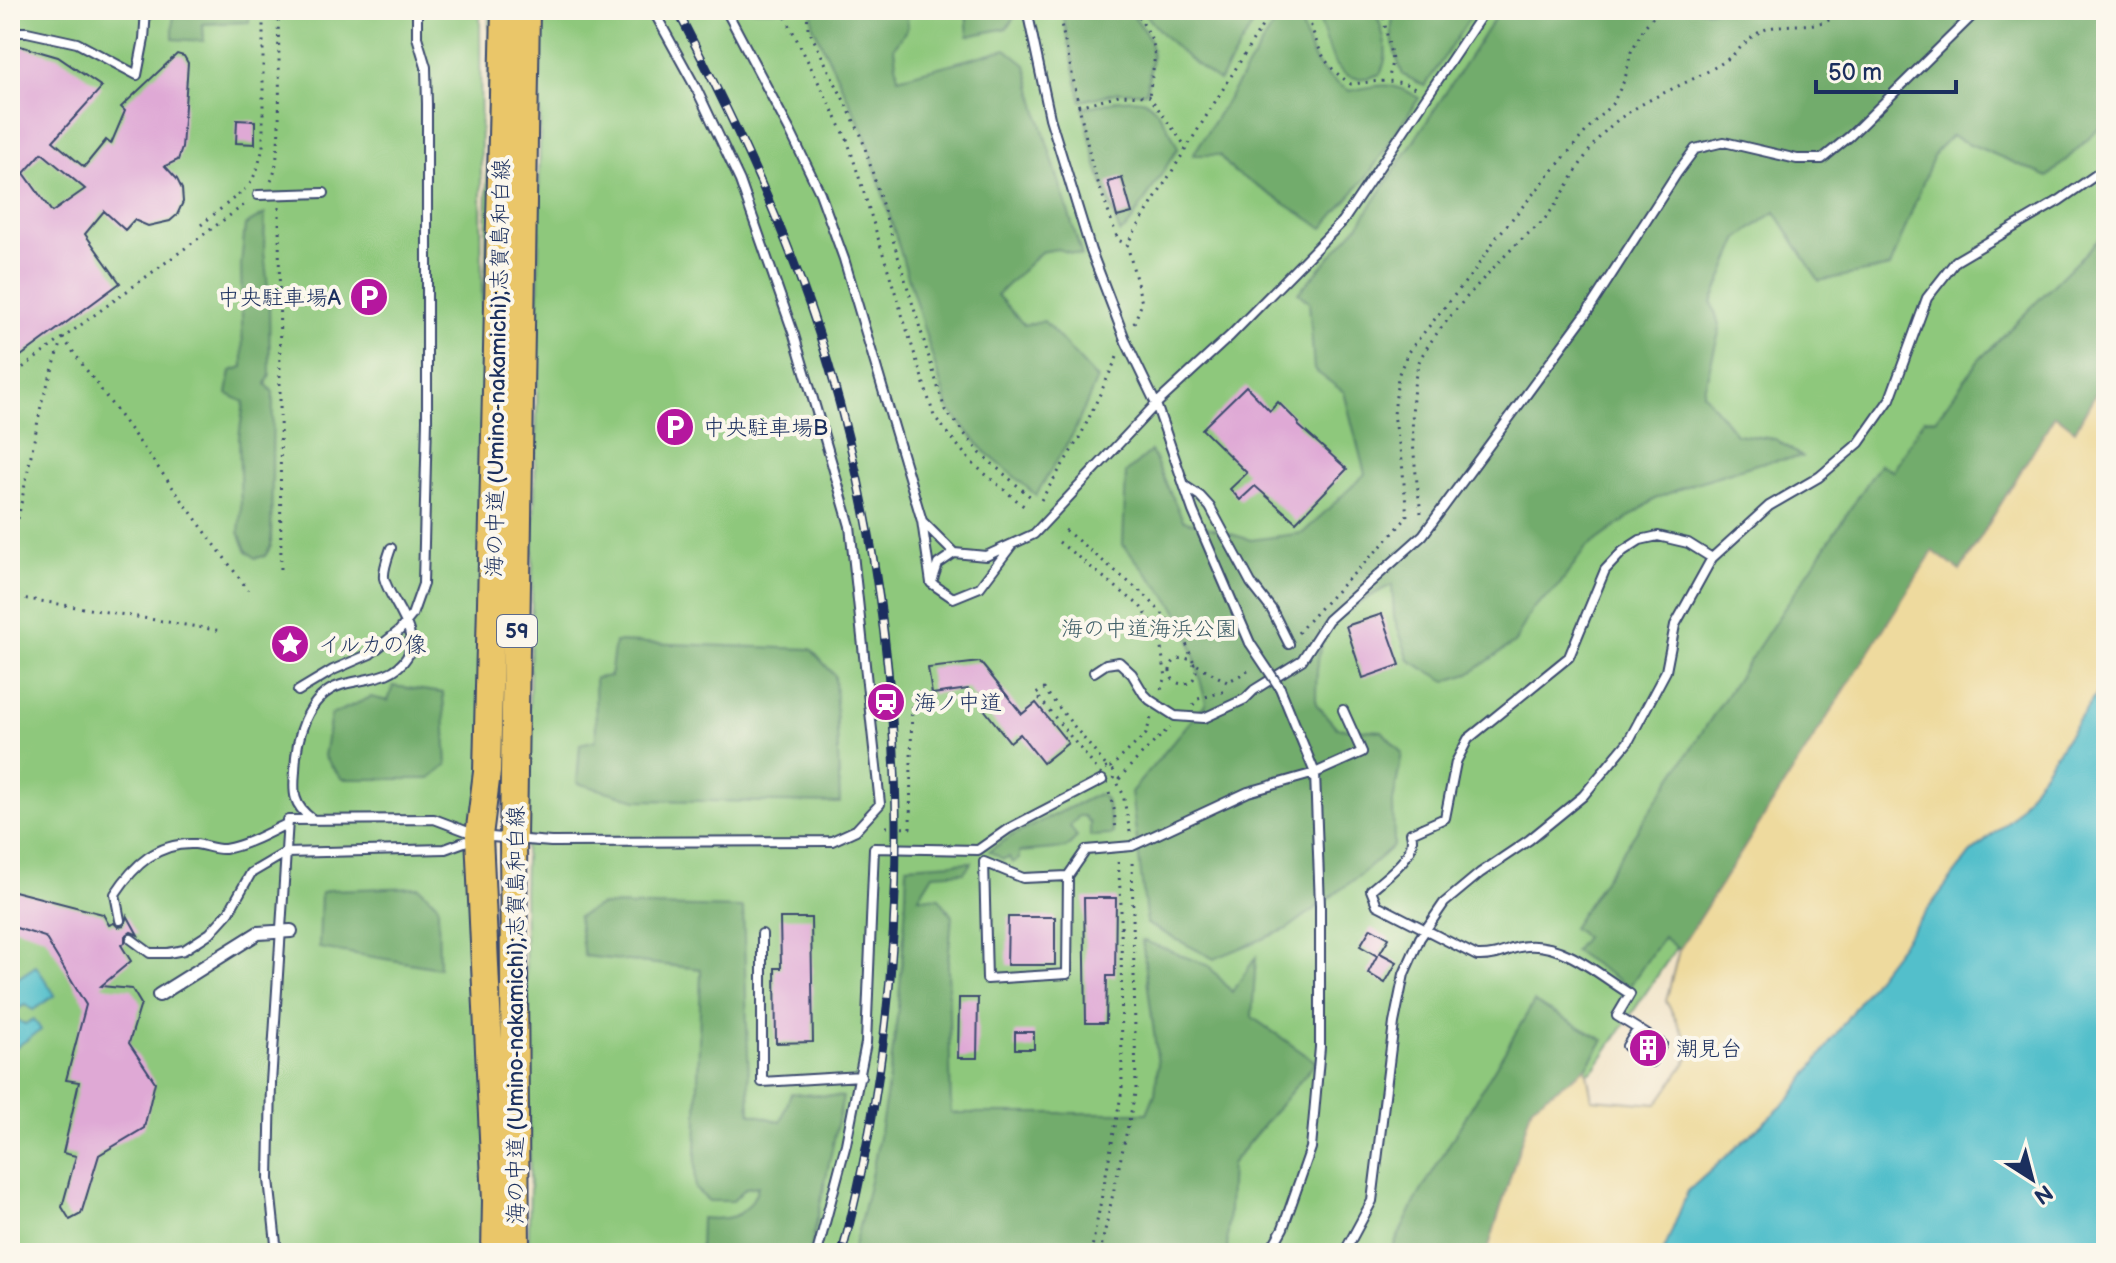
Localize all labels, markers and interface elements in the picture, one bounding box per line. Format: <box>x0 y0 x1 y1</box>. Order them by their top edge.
scale bar <box>1816 44 1956 94</box>
text: 50 m <box>1828 58 1882 87</box>
street label: 海の中道 (Umino-nakamichi);志賀島和白線 <box>481 158 516 578</box>
parking icon: 中央駐車場A <box>348 276 390 318</box>
place label: 中央駐車場A <box>218 285 342 312</box>
parking icon: 中央駐車場B <box>654 406 696 448</box>
place label: 中央駐車場B <box>703 415 828 442</box>
road number: 59 <box>497 615 537 647</box>
park label: 海の中道海浜公園 <box>1061 616 1237 643</box>
place icon: イルカの像 <box>269 623 311 665</box>
place label: イルカの像 <box>318 632 427 659</box>
station icon: 海ノ中道 <box>865 681 907 723</box>
place label: 海ノ中道 <box>914 690 1002 717</box>
street label: 海の中道 (Umino-nakamichi);志賀島和白線 <box>503 805 530 1225</box>
building icon: 潮見台 <box>1627 1027 1669 1069</box>
place label: 潮見台 <box>1676 1036 1742 1063</box>
north arrow <box>1992 1139 2072 1219</box>
text: N <box>2028 1178 2057 1210</box>

